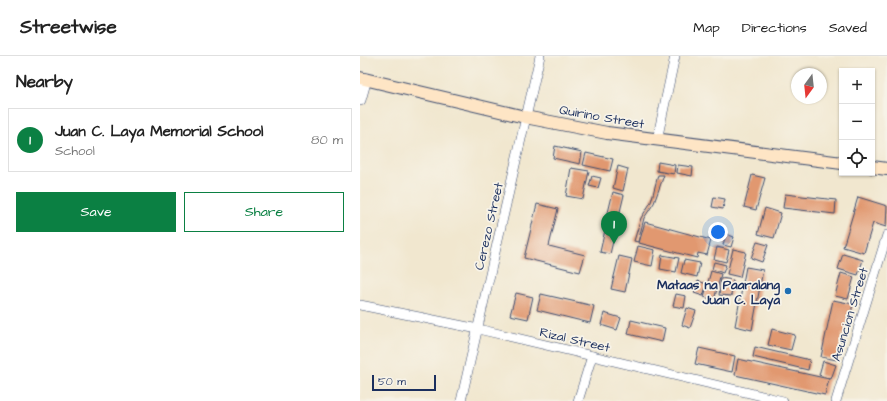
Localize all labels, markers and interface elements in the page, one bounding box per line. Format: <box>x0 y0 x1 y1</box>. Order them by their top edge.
text: Streetwise <box>20 14 117 41</box>
text: Map <box>693 18 720 38</box>
text: Directions <box>742 18 807 38</box>
text: Saved <box>829 18 867 38</box>
north arrow <box>791 68 827 104</box>
map controls <box>839 68 875 176</box>
button: + <box>839 68 875 104</box>
text: Nearby <box>16 70 73 94</box>
street label: Quirino Street <box>558 101 647 133</box>
button: − <box>839 104 875 140</box>
text: Juan C. Laya Memorial School <box>55 121 263 142</box>
text: 1 <box>29 131 31 149</box>
text: 80 m <box>311 131 343 149</box>
button: locate <box>839 140 875 176</box>
text: School <box>55 142 95 160</box>
street label: Cerezo Street <box>470 180 508 272</box>
button: Save <box>16 192 176 232</box>
button: Share <box>184 192 344 232</box>
pin: 1 <box>601 211 627 244</box>
your location <box>708 222 728 242</box>
street label: Asuncion Street <box>827 264 873 363</box>
place label: Mataas na Paaralang Juan C. Laya <box>657 276 780 310</box>
marker: Mataas na Paaralang Juan C. Laya <box>783 286 793 296</box>
street label: Rizal Street <box>538 323 612 357</box>
scale bar <box>372 373 436 392</box>
text: 50 m <box>378 374 406 389</box>

